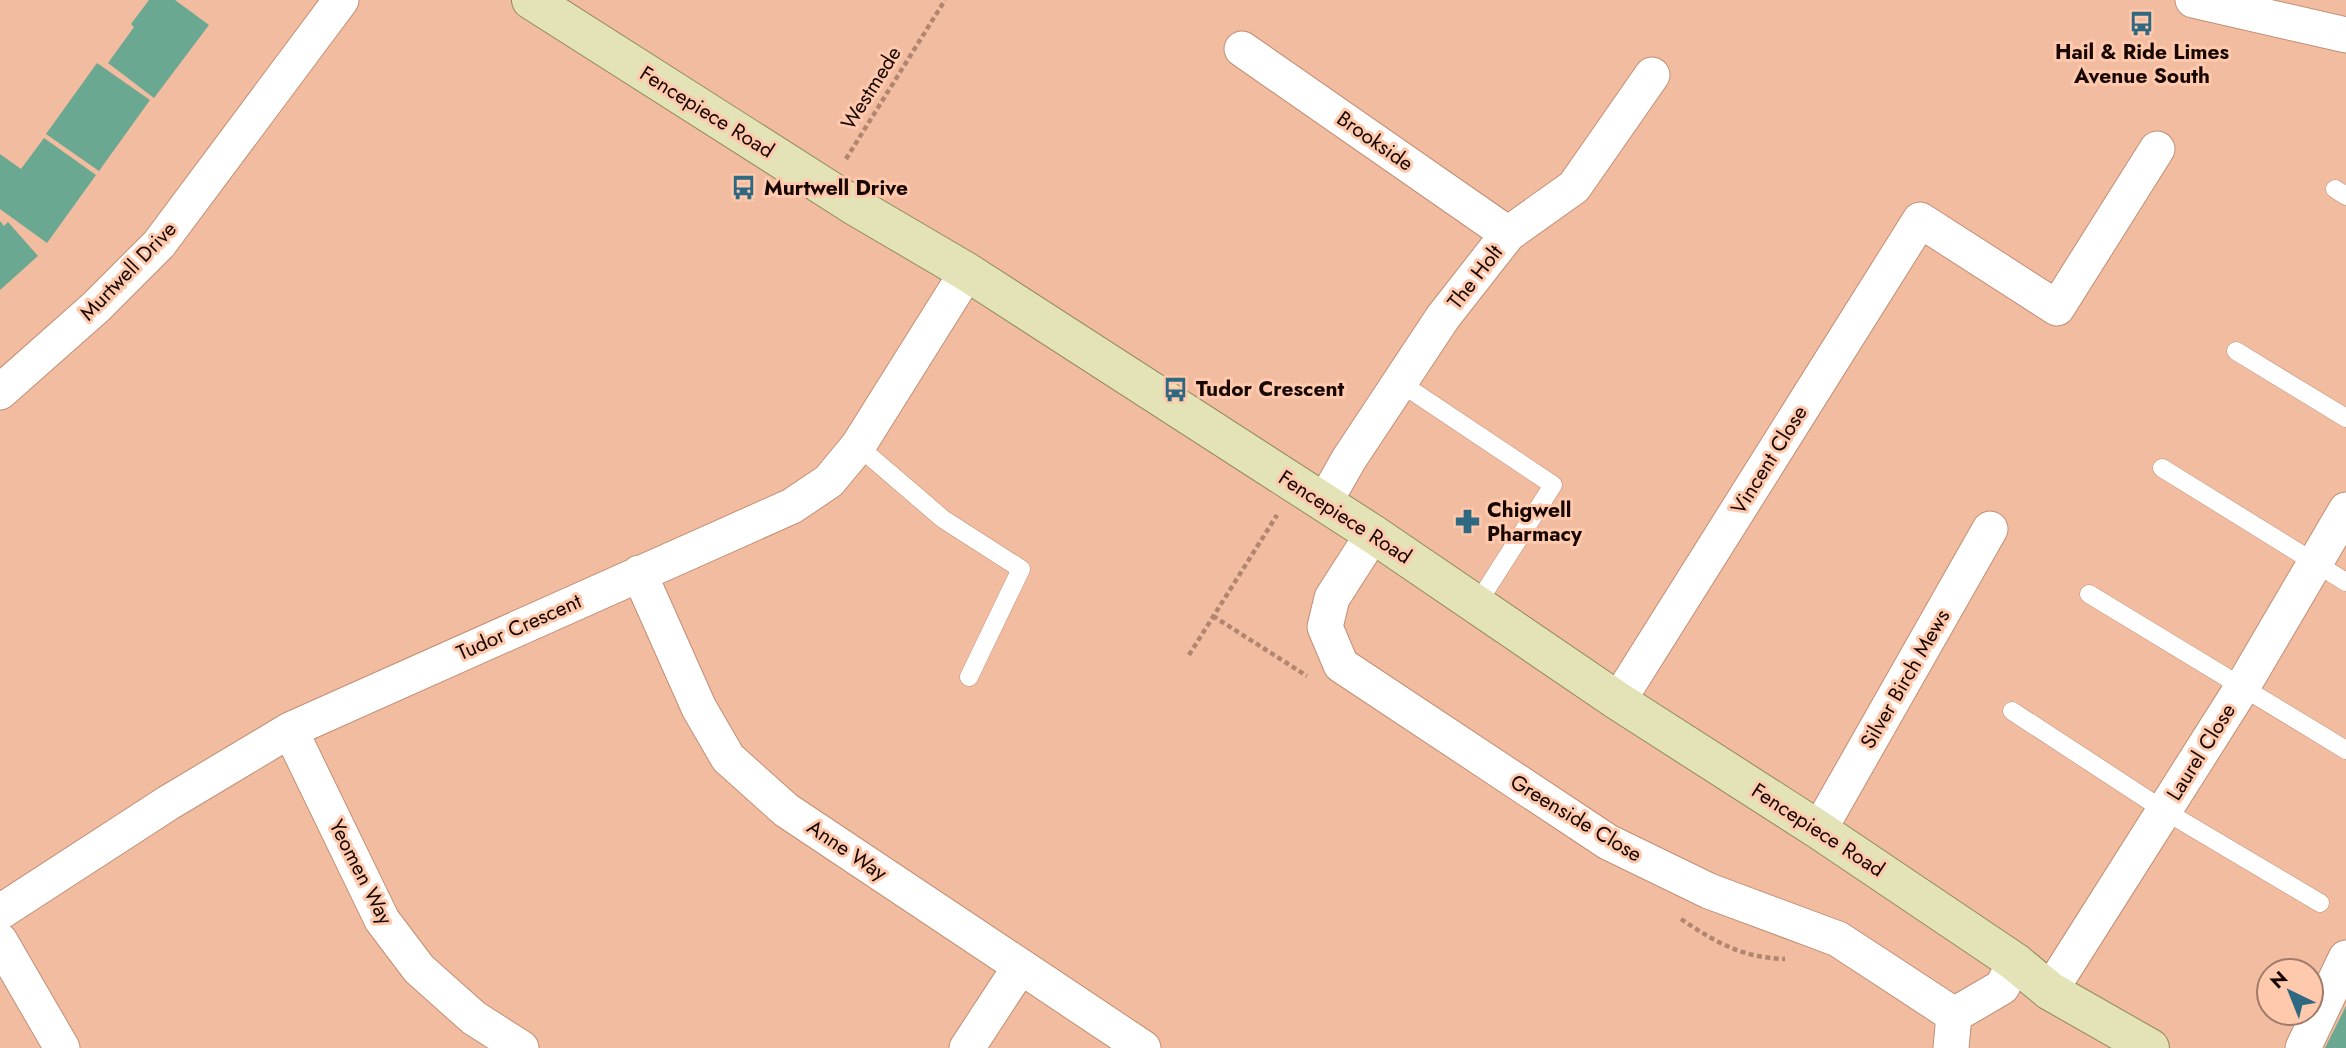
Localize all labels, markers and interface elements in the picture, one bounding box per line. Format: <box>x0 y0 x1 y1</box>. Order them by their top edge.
bus stop icon: Hail & Ride Limes Avenue South <box>2128 9 2156 37</box>
place label: Hail & Ride Limes Avenue South <box>2055 37 2229 91</box>
street label: Westmede <box>834 40 909 136</box>
street label: Fencepiece Road <box>634 59 780 165</box>
street label: Brookside <box>1331 104 1420 178</box>
place label: Murtwell Drive <box>764 173 908 203</box>
bus stop icon: Murtwell Drive <box>730 174 758 202</box>
street label: Murtwell Drive <box>73 215 183 327</box>
street label: The Holt <box>1440 239 1510 315</box>
place label: Tudor Crescent <box>1196 374 1345 404</box>
bus stop icon: Tudor Crescent <box>1162 375 1190 403</box>
street label: Vincent Close <box>1724 400 1815 520</box>
street label: Fencepiece Road <box>1273 463 1417 571</box>
place label: Chigwell Pharmacy <box>1487 495 1583 549</box>
pharmacy icon: Chigwell Pharmacy <box>1453 508 1481 536</box>
street label: Tudor Crescent <box>452 586 586 668</box>
street label: Silver Birch Mews <box>1853 604 1957 754</box>
street label: Laurel Close <box>2159 698 2243 806</box>
street label: Greenside Close <box>1505 767 1648 869</box>
street label: Fencepiece Road <box>1746 776 1890 884</box>
street label: Anne Way <box>801 812 894 888</box>
street label: Yeomen Way <box>322 814 401 930</box>
north arrow <box>2255 957 2325 1027</box>
text: N <box>2264 965 2293 995</box>

